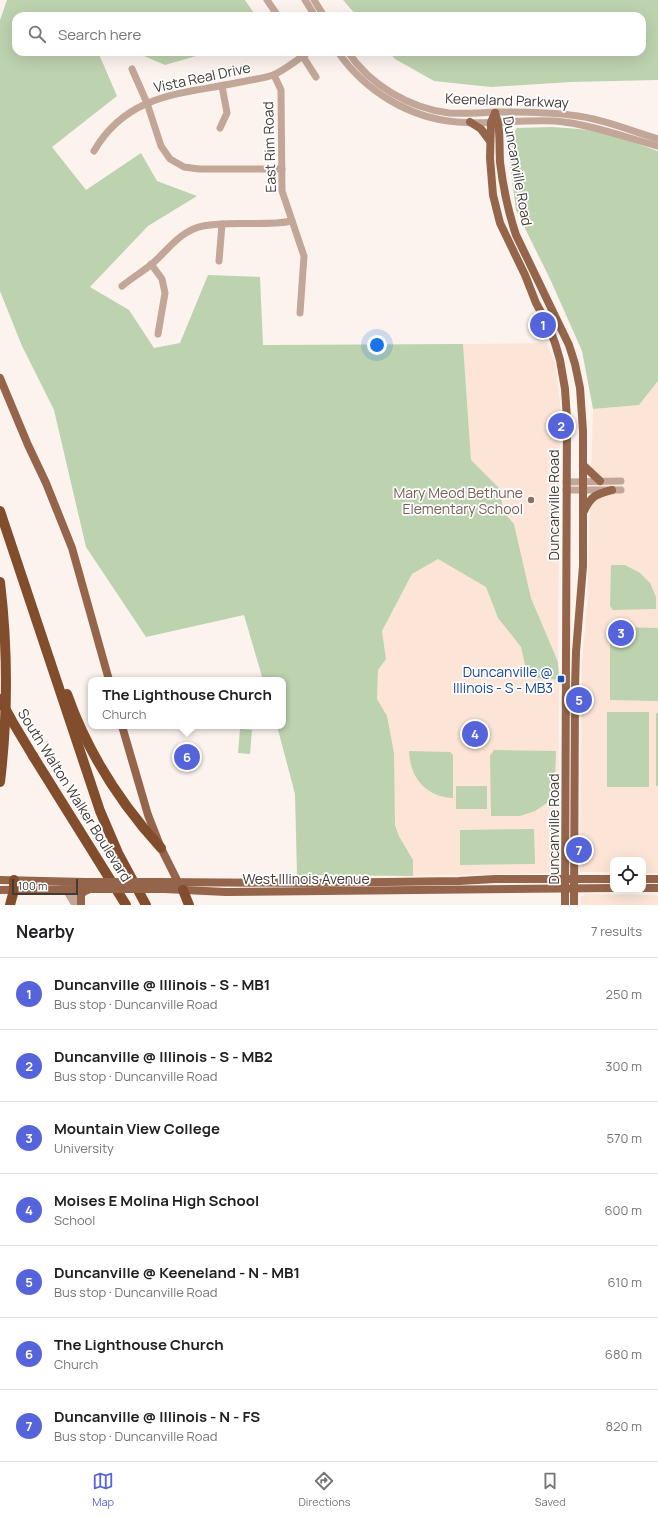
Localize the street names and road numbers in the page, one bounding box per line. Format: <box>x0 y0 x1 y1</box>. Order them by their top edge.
street label: Vista Real Drive <box>152 57 252 97</box>
street label: Keeneland Parkway <box>445 88 570 112</box>
street label: East Rim Road <box>258 101 280 193</box>
street label: Duncanville Road <box>499 115 537 227</box>
street label: Duncanville Road <box>544 450 563 560</box>
street label: South Walton Walker Boulevard <box>14 705 136 885</box>
street label: Duncanville Road <box>544 774 563 884</box>
street label: West Illinois Avenue <box>242 869 370 888</box>

